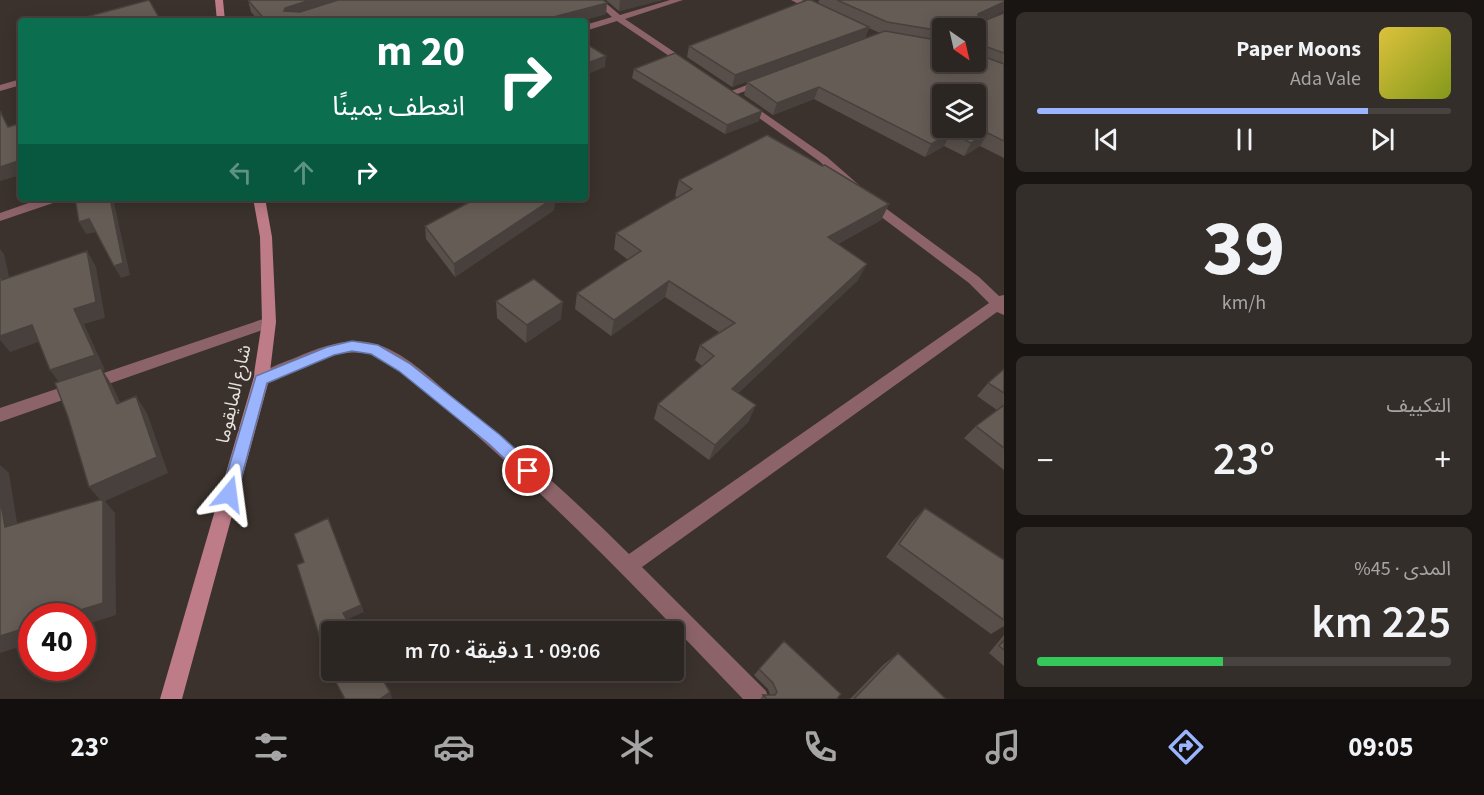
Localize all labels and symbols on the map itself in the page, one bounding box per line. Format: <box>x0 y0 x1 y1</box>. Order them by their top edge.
north arrow <box>932 18 986 72</box>
street label: شارع المايقوما <box>210 342 258 446</box>
pin <box>502 445 553 496</box>
position arrow <box>197 462 261 526</box>
speed limit sign: 40 <box>18 603 96 681</box>

